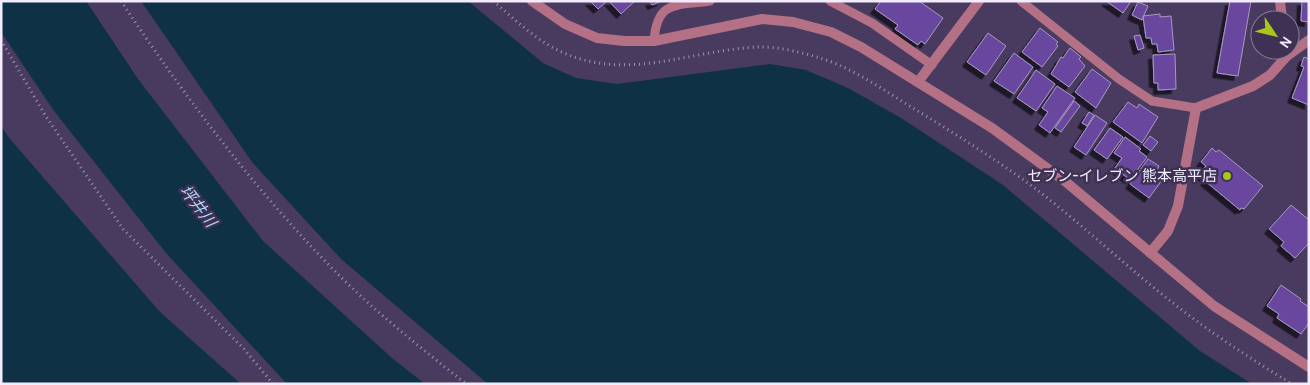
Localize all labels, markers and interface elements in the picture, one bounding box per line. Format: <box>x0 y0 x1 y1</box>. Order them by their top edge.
north arrow <box>1250 10 1300 60</box>
text: N <box>1275 33 1296 52</box>
place label: セブン-イレブン 熊本高平店 <box>1027 167 1217 185</box>
marker: セブン-イレブン 熊本高平店 <box>1221 170 1233 182</box>
water label: 坪井川 <box>176 181 221 232</box>

